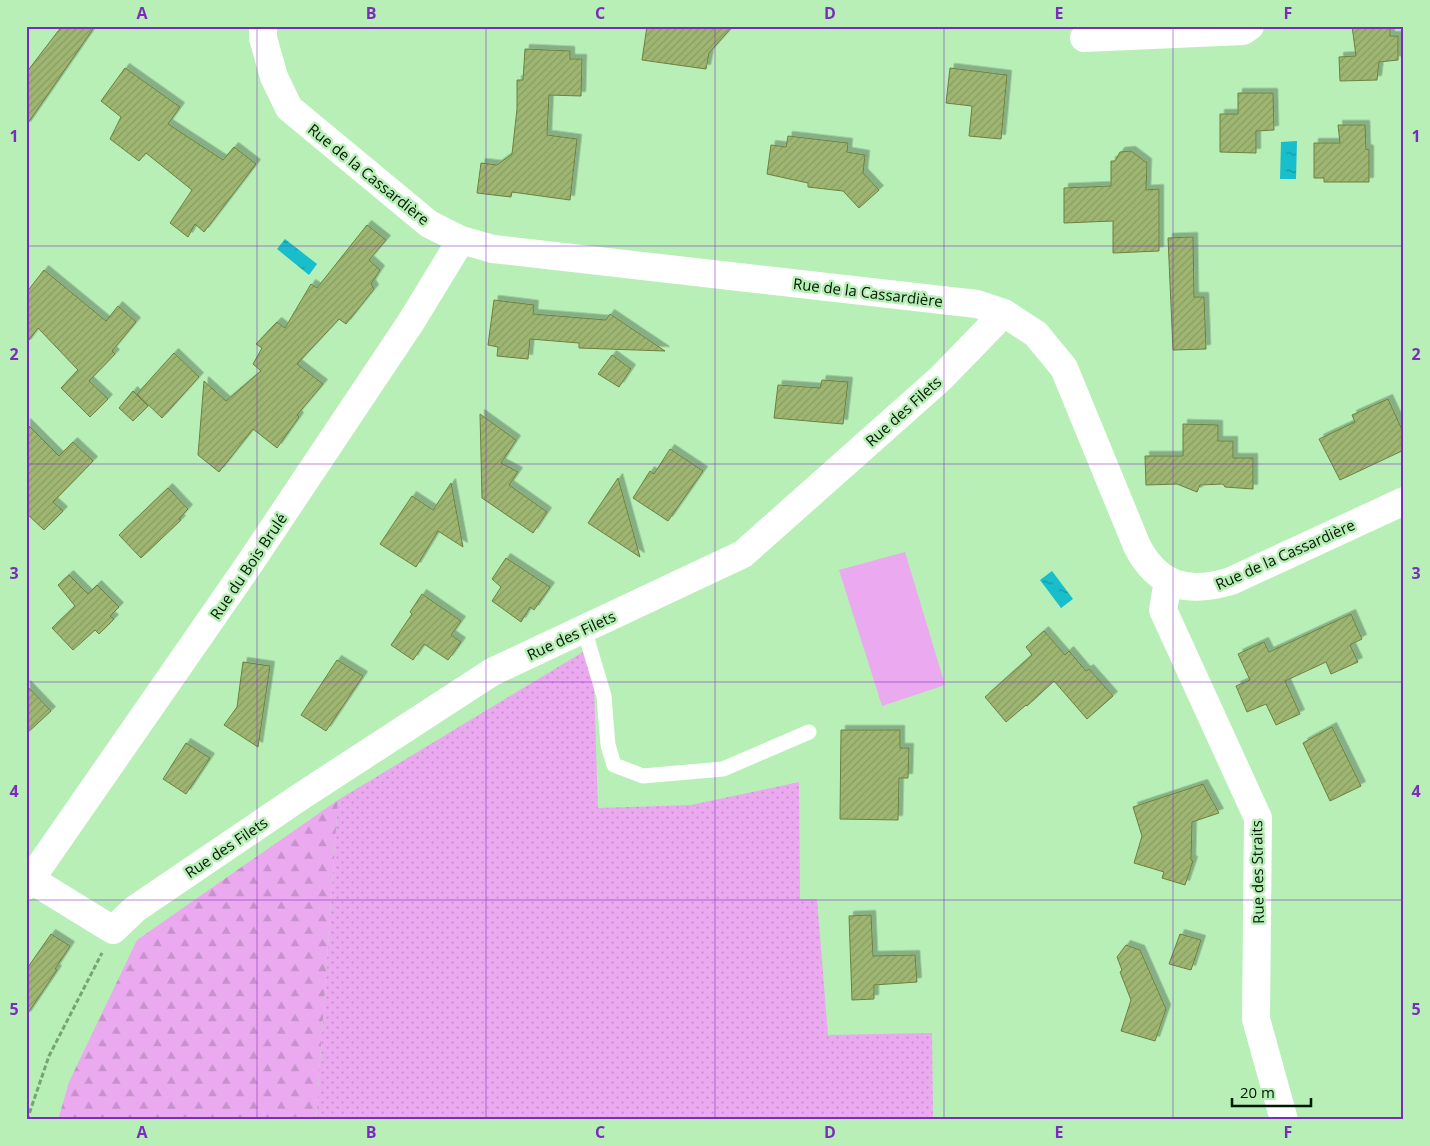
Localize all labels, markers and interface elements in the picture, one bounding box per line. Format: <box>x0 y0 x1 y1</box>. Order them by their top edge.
text: A <box>136 2 148 24</box>
text: B <box>366 2 376 24</box>
text: C <box>595 2 605 24</box>
text: D <box>824 2 836 24</box>
text: E <box>1055 2 1064 24</box>
text: F <box>1284 2 1292 24</box>
street label: Rue de la Cassardière <box>304 119 434 229</box>
text: 1 <box>9 125 19 147</box>
text: 1 <box>1411 125 1421 147</box>
street label: Rue de la Cassardière <box>792 273 944 311</box>
text: 2 <box>9 343 19 365</box>
text: 2 <box>1411 343 1421 365</box>
street label: Rue des Filets <box>861 372 945 450</box>
street label: Rue du Bois Brulé <box>205 509 291 623</box>
street label: Rue de la Cassardière <box>1212 514 1358 594</box>
text: 3 <box>9 562 19 584</box>
text: 3 <box>1411 562 1421 584</box>
street label: Rue des Filets <box>523 606 619 664</box>
text: 4 <box>9 780 19 802</box>
text: 4 <box>1411 780 1421 802</box>
street label: Rue des Filets <box>181 812 271 882</box>
street label: Rue des Straits <box>1246 820 1268 924</box>
text: 5 <box>9 998 19 1020</box>
text: 5 <box>1411 998 1421 1020</box>
scale bar <box>1232 1076 1311 1108</box>
text: 20 m <box>1240 1082 1275 1102</box>
text: A <box>136 1121 148 1143</box>
text: B <box>366 1121 376 1143</box>
text: C <box>595 1121 605 1143</box>
text: D <box>824 1121 836 1143</box>
text: E <box>1055 1121 1064 1143</box>
text: F <box>1284 1121 1292 1143</box>

